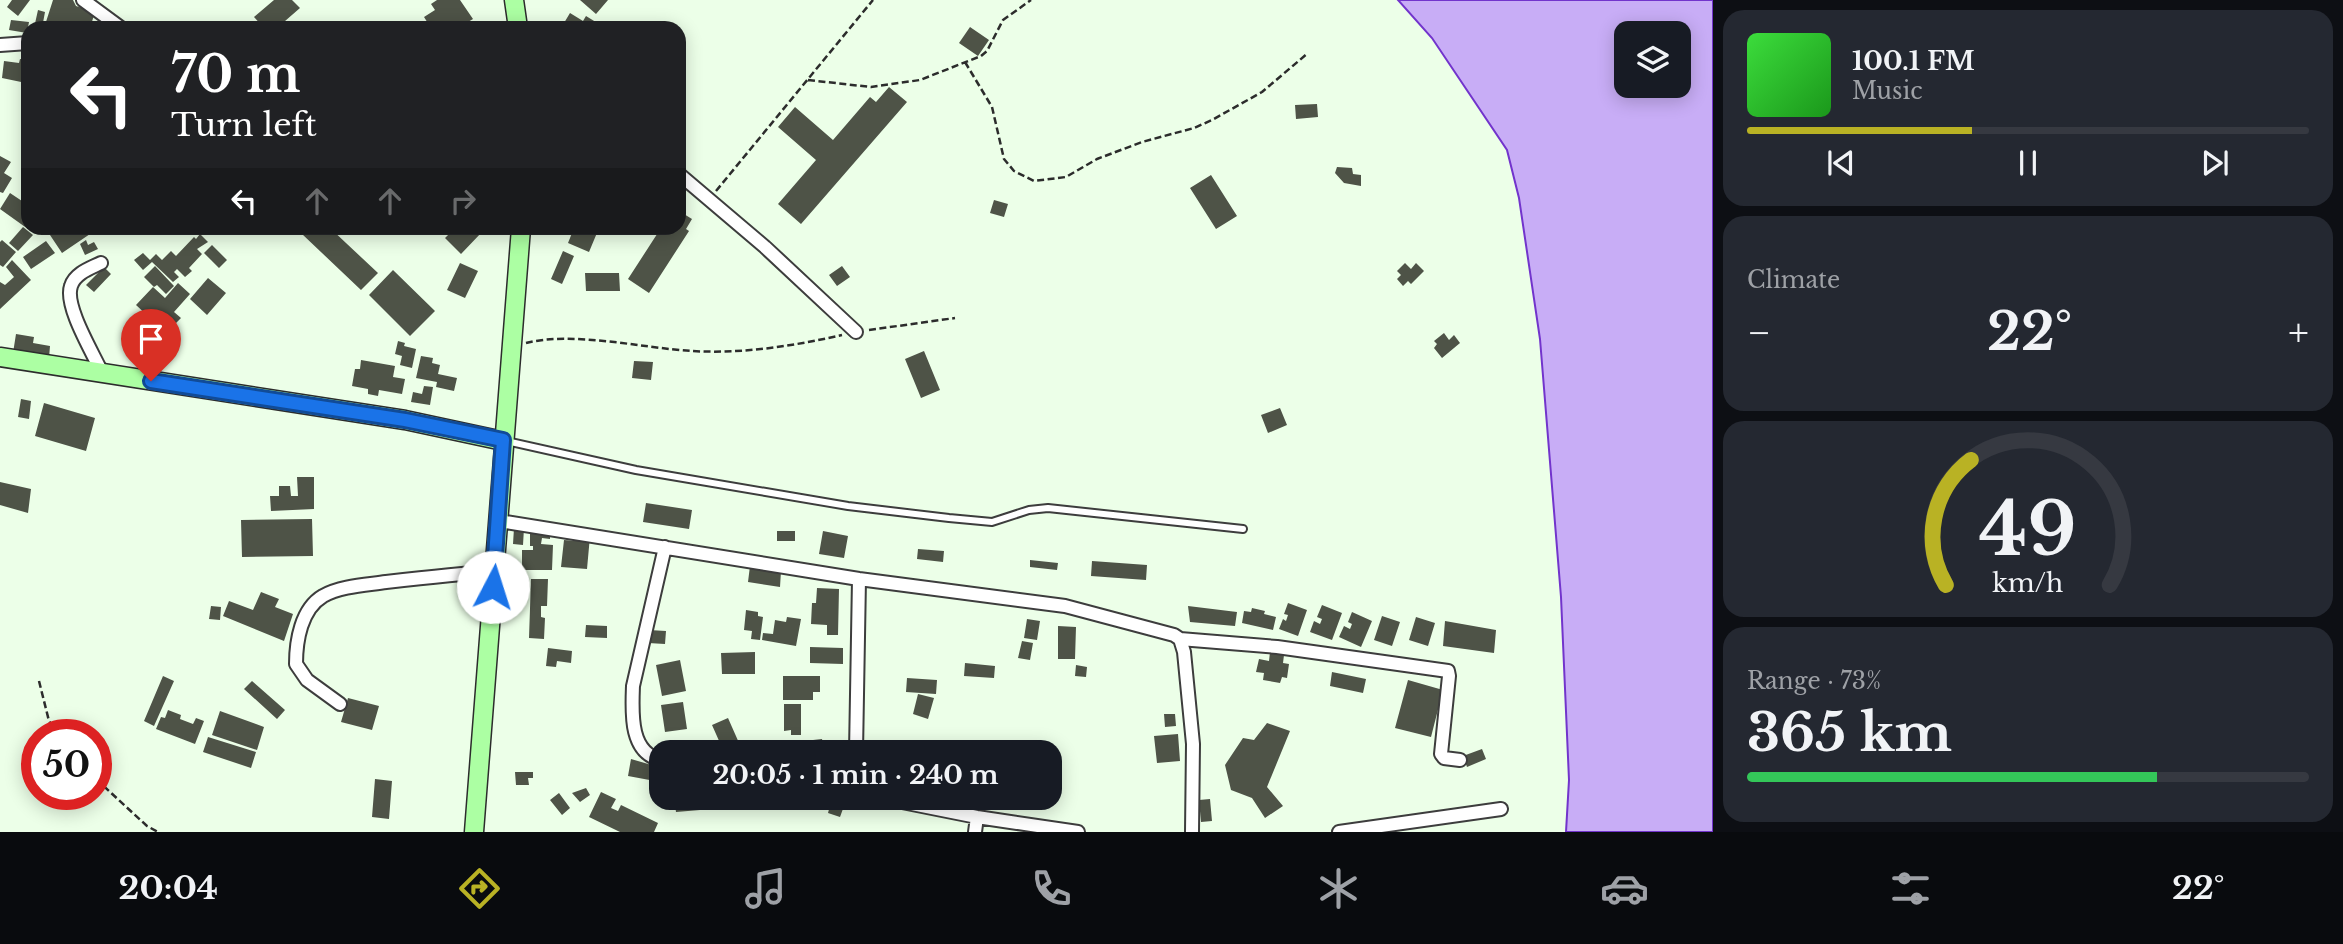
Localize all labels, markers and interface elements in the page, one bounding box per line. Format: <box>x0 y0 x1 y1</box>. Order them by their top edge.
map controls <box>1614 21 1691 98</box>
button: layers <box>1614 21 1691 98</box>
text: 70 m <box>171 44 301 105</box>
text: 100.1 FM <box>1852 45 1975 77</box>
icon: left <box>56 49 147 140</box>
text: Music <box>1852 77 1923 105</box>
text: Turn left <box>171 105 317 145</box>
icon: previous <box>1822 144 1860 182</box>
icon: pause <box>2009 144 2047 182</box>
icon: next <box>2196 144 2234 182</box>
icon: left <box>225 182 263 220</box>
icon: ahead <box>298 182 336 220</box>
icon: ahead <box>371 182 409 220</box>
icon: right <box>444 182 482 220</box>
text: Climate <box>1747 266 1840 294</box>
text: 22° <box>1987 300 2072 364</box>
pin <box>121 309 181 381</box>
text: − <box>1747 309 1771 356</box>
text: + <box>2288 309 2309 356</box>
icon: arrive <box>132 320 170 358</box>
text: 49 <box>1979 484 2077 575</box>
position arrow <box>456 550 530 624</box>
text: km/h <box>1993 568 2063 599</box>
text: Range · 73% <box>1747 667 1881 695</box>
text: 365 km <box>1747 701 1952 765</box>
speed limit sign: 50 <box>21 719 112 810</box>
text: 20:05 · 1 min · 240 m <box>712 759 999 791</box>
icon: directions <box>455 864 504 913</box>
icon: music <box>741 864 790 913</box>
icon: phone <box>1027 864 1076 913</box>
icon: climate <box>1314 864 1363 913</box>
icon: car <box>1600 864 1649 913</box>
icon: filters <box>1886 864 1935 913</box>
text: 20:04 <box>119 868 218 908</box>
text: 22° <box>2172 868 2224 908</box>

